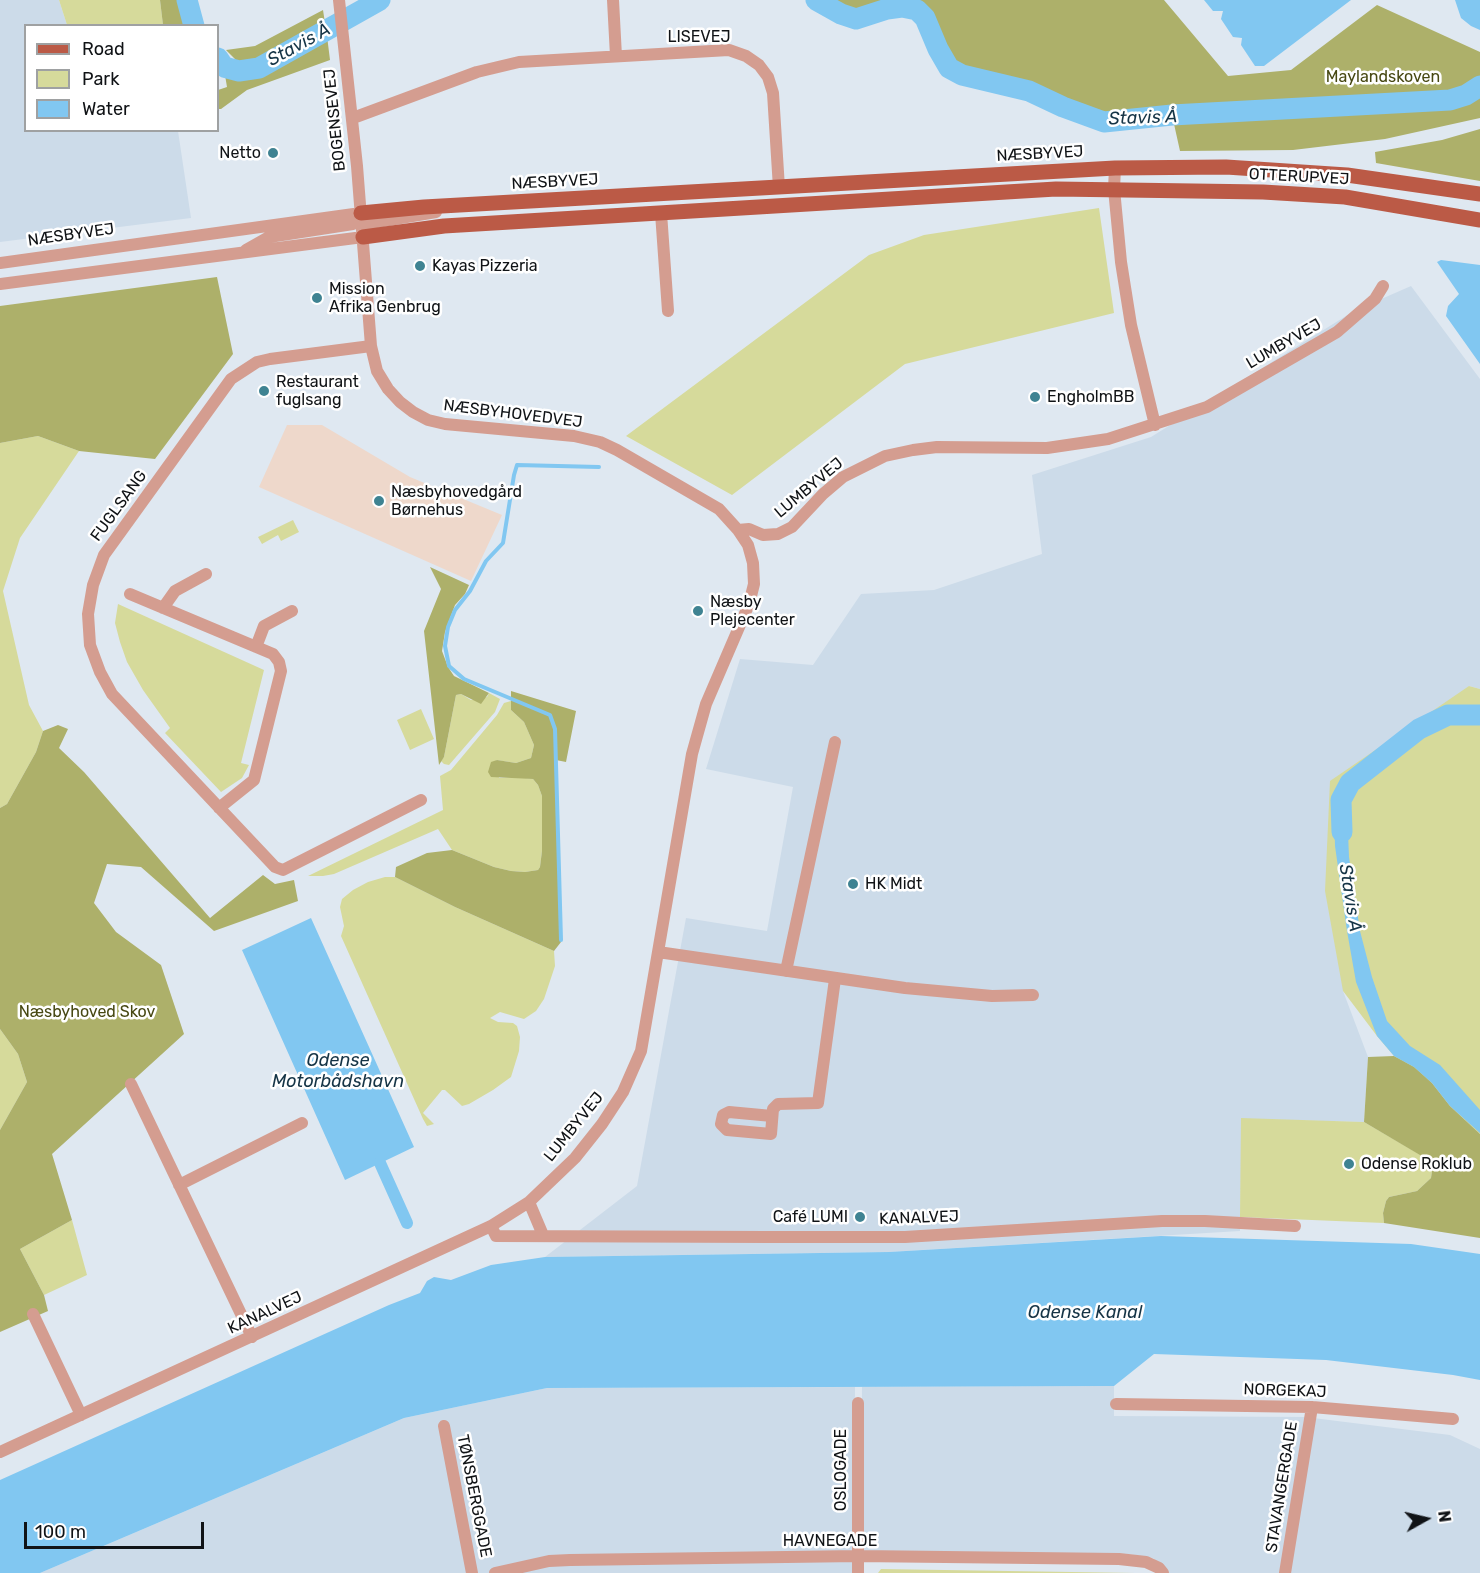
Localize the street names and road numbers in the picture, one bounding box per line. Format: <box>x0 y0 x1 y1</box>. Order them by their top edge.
street label: LISEVEJ <box>667 27 731 47</box>
street label: BOGENSEVEJ <box>320 68 350 172</box>
street label: NÆSBYVEJ <box>996 142 1084 166</box>
street label: OTTERUPVEJ <box>1248 165 1350 189</box>
street label: NÆSBYVEJ <box>511 170 599 194</box>
street label: NÆSBYVEJ <box>27 219 115 251</box>
street label: LUMBYVEJ <box>1243 315 1325 373</box>
street label: NÆSBYHOVEDVEJ <box>442 396 584 432</box>
street label: LUMBYVEJ <box>771 454 847 522</box>
street label: FUGLSANG <box>87 467 151 545</box>
street label: LUMBYVEJ <box>540 1088 608 1166</box>
street label: KANALVEJ <box>879 1207 959 1229</box>
street label: KANALVEJ <box>225 1287 305 1339</box>
street label: NORGEKAJ <box>1243 1380 1327 1402</box>
street label: STAVANGERGADE <box>1262 1420 1302 1554</box>
street label: OSLOGADE <box>831 1429 851 1511</box>
street label: TØNSBERGGADE <box>453 1433 495 1559</box>
street label: HAVNEGADE <box>783 1531 877 1551</box>

